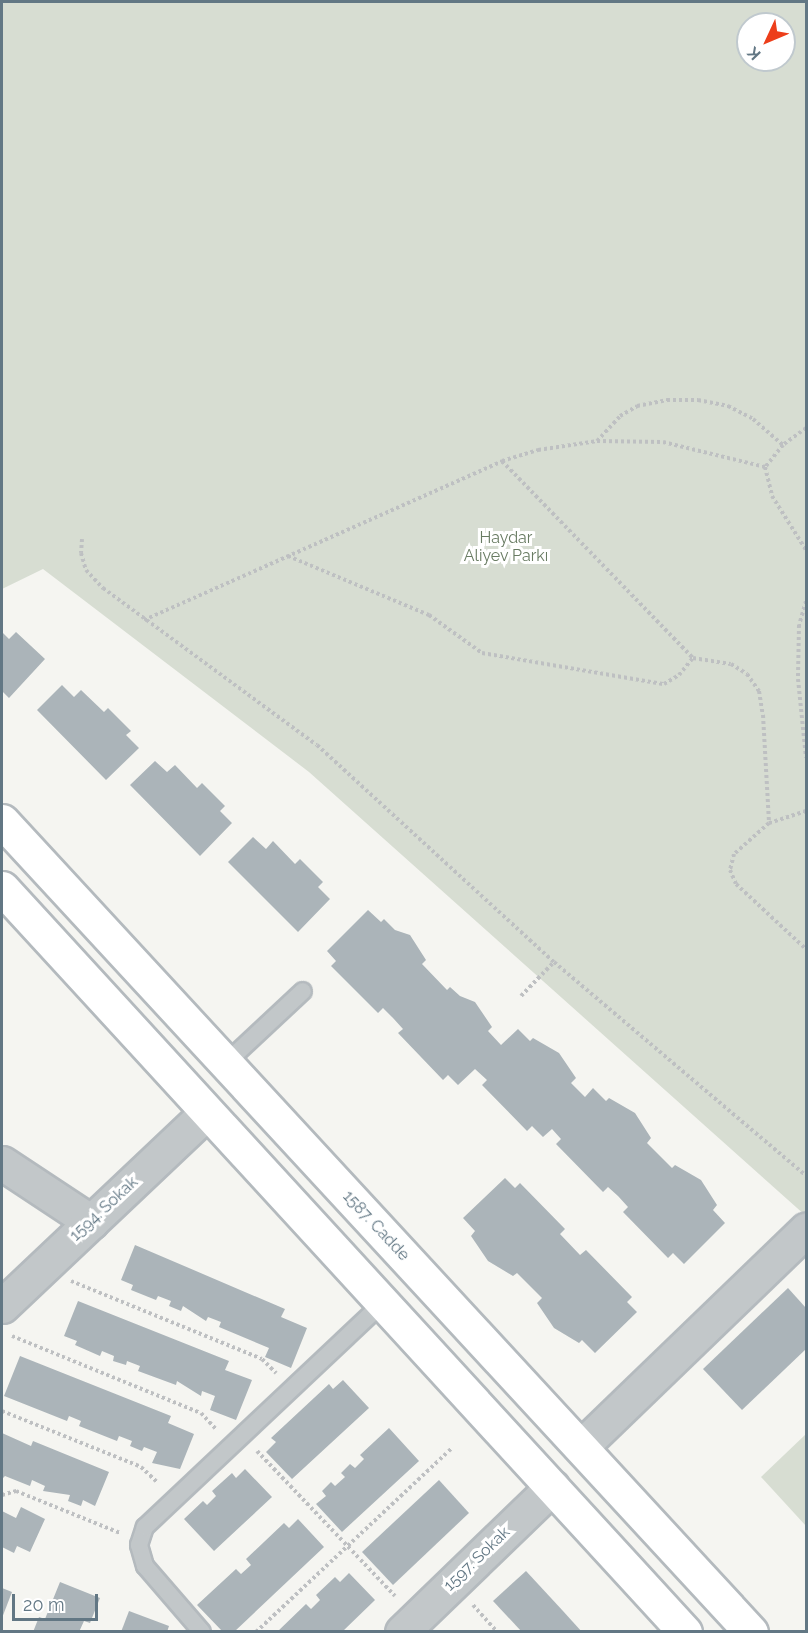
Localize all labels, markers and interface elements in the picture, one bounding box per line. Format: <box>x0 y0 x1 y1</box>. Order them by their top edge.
north arrow <box>736 12 796 72</box>
text: K <box>744 43 765 64</box>
park label: Haydar Aliyev Parkı <box>464 528 548 566</box>
street label: 1594. Sokak <box>66 1173 142 1245</box>
street label: 1587. Cadde <box>339 1187 413 1265</box>
street label: 1597. Sokak <box>440 1523 514 1595</box>
scale bar <box>15 1582 100 1620</box>
text: 20 m <box>23 1594 65 1615</box>

